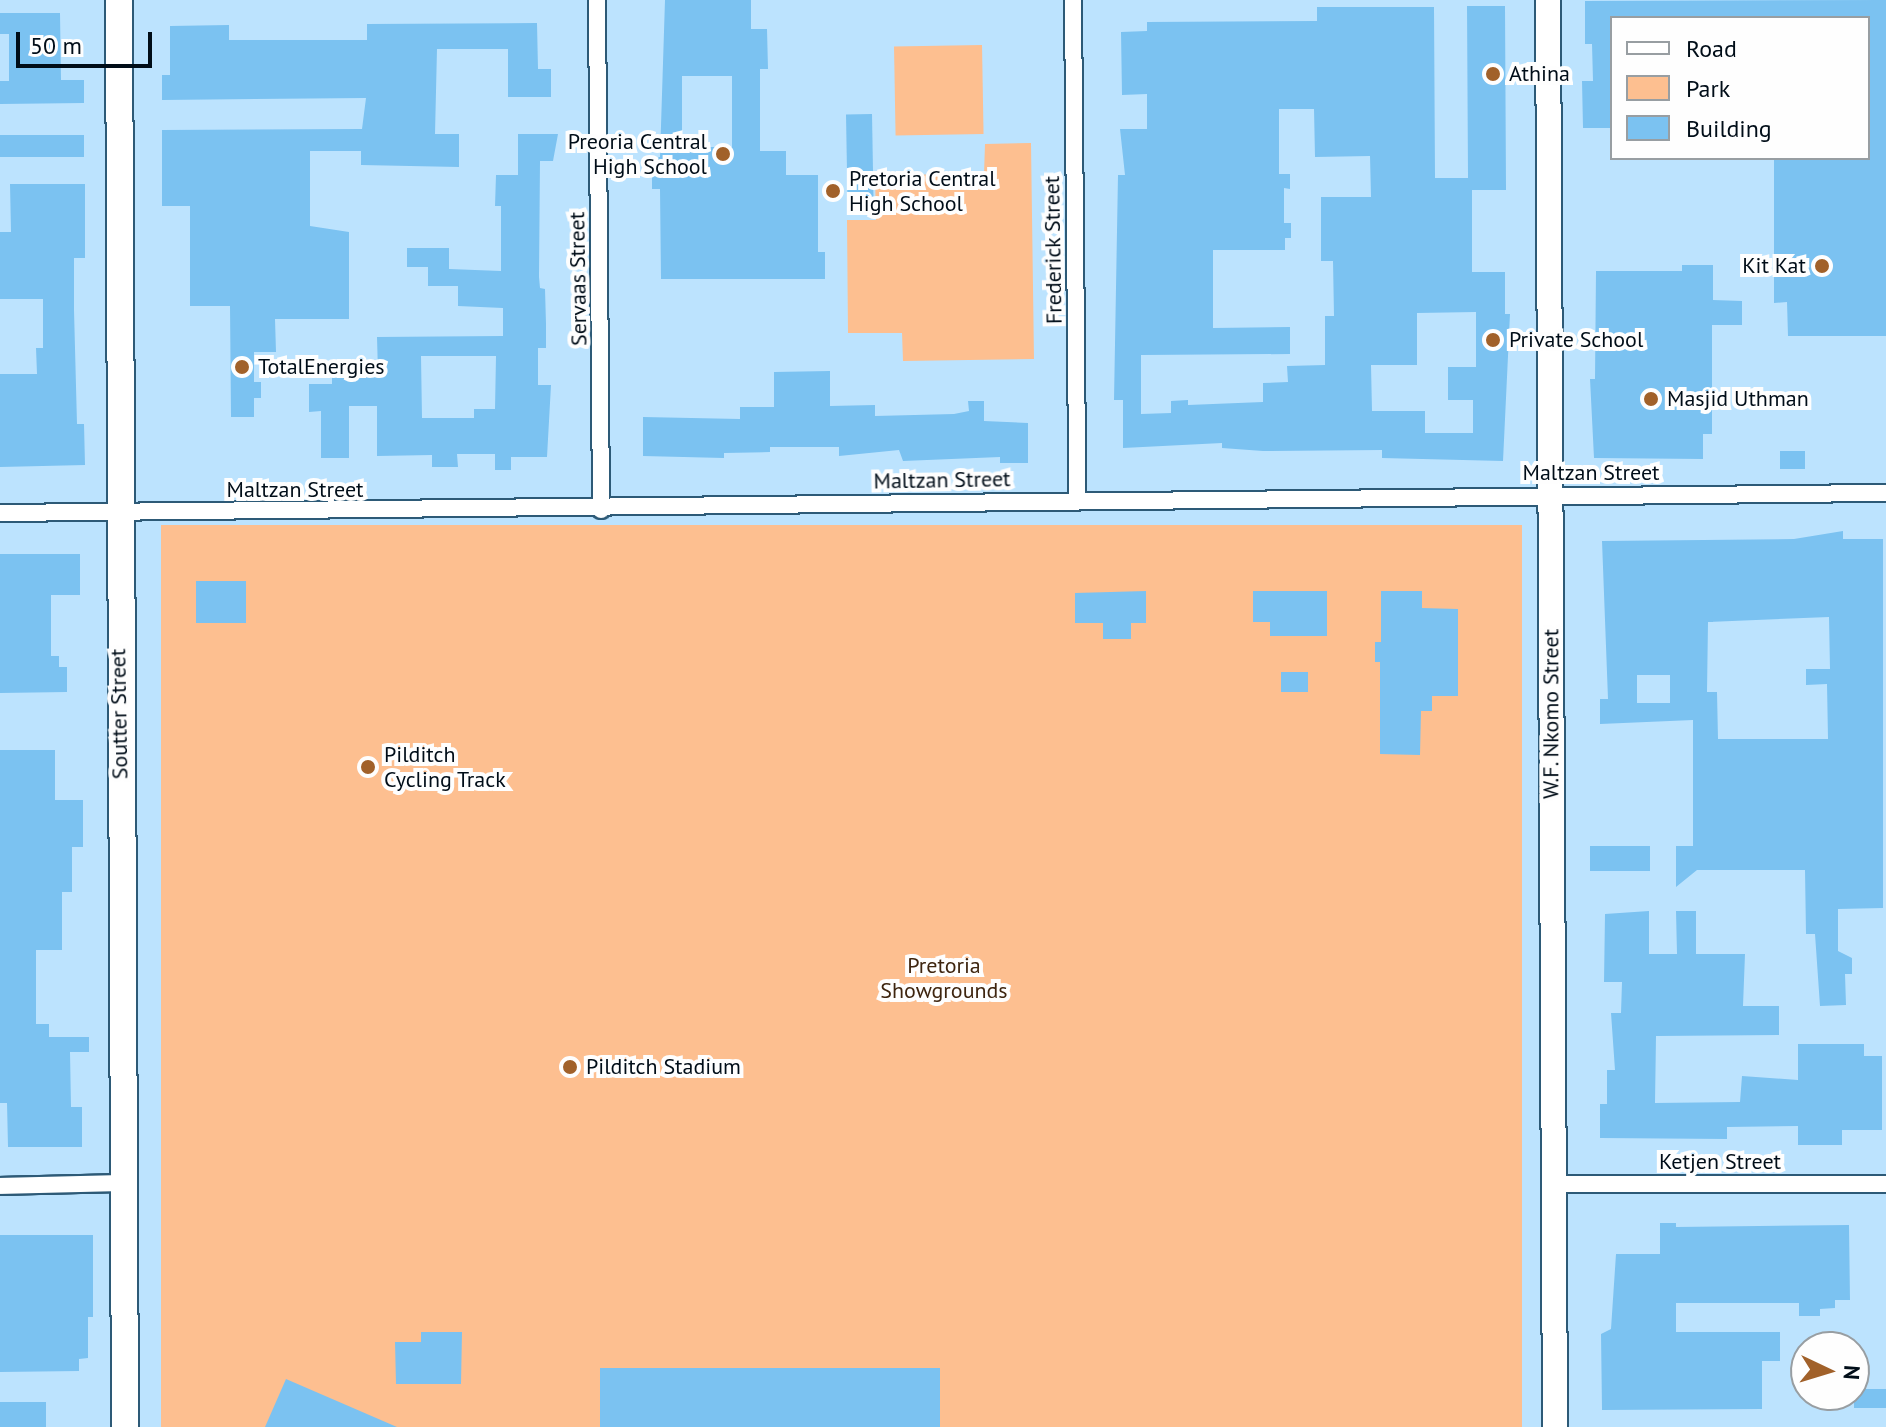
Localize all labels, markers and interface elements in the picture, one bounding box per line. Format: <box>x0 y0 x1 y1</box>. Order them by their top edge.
scale bar <box>20 16 156 66</box>
legend <box>1610 16 1870 160</box>
text: 50 m <box>30 30 82 61</box>
text: Road <box>1686 33 1737 64</box>
place label: Athina <box>1509 61 1570 87</box>
marker: Athina <box>1484 65 1502 83</box>
text: Park <box>1686 73 1730 104</box>
text: Building <box>1686 113 1772 144</box>
place label: Preoria Central High School <box>568 128 707 180</box>
marker: Preoria Central High School <box>714 145 732 163</box>
place label: Pretoria Central High School <box>849 165 996 216</box>
street label: Frederick Street <box>1039 175 1067 325</box>
marker: Pretoria Central High School <box>824 182 842 200</box>
street label: Servaas Street <box>564 212 592 346</box>
place label: Kit Kat <box>1742 253 1806 279</box>
marker: Kit Kat <box>1813 257 1831 275</box>
place label: Private School <box>1509 327 1643 353</box>
marker: Private School <box>1484 331 1502 349</box>
place label: TotalEnergies <box>258 354 385 380</box>
marker: TotalEnergies <box>233 358 251 376</box>
place label: Masjid Uthman <box>1667 386 1809 412</box>
marker: Masjid Uthman <box>1642 390 1660 408</box>
street label: Maltzan Street <box>1522 460 1660 486</box>
street label: Maltzan Street <box>873 466 1011 494</box>
street label: Maltzan Street <box>226 477 364 503</box>
street label: W.F. Nkomo Street <box>1538 628 1564 800</box>
street label: Soutter Street <box>105 648 133 780</box>
place label: Pilditch Cycling Track <box>384 741 506 792</box>
marker: Pilditch Cycling Track <box>359 758 377 776</box>
park label: Pretoria Showgrounds <box>880 952 1008 1004</box>
place label: Pilditch Stadium <box>586 1054 741 1080</box>
marker: Pilditch Stadium <box>561 1058 579 1076</box>
street label: Ketjen Street <box>1659 1149 1781 1175</box>
north arrow <box>1790 1331 1870 1411</box>
text: N <box>1837 1364 1866 1381</box>

